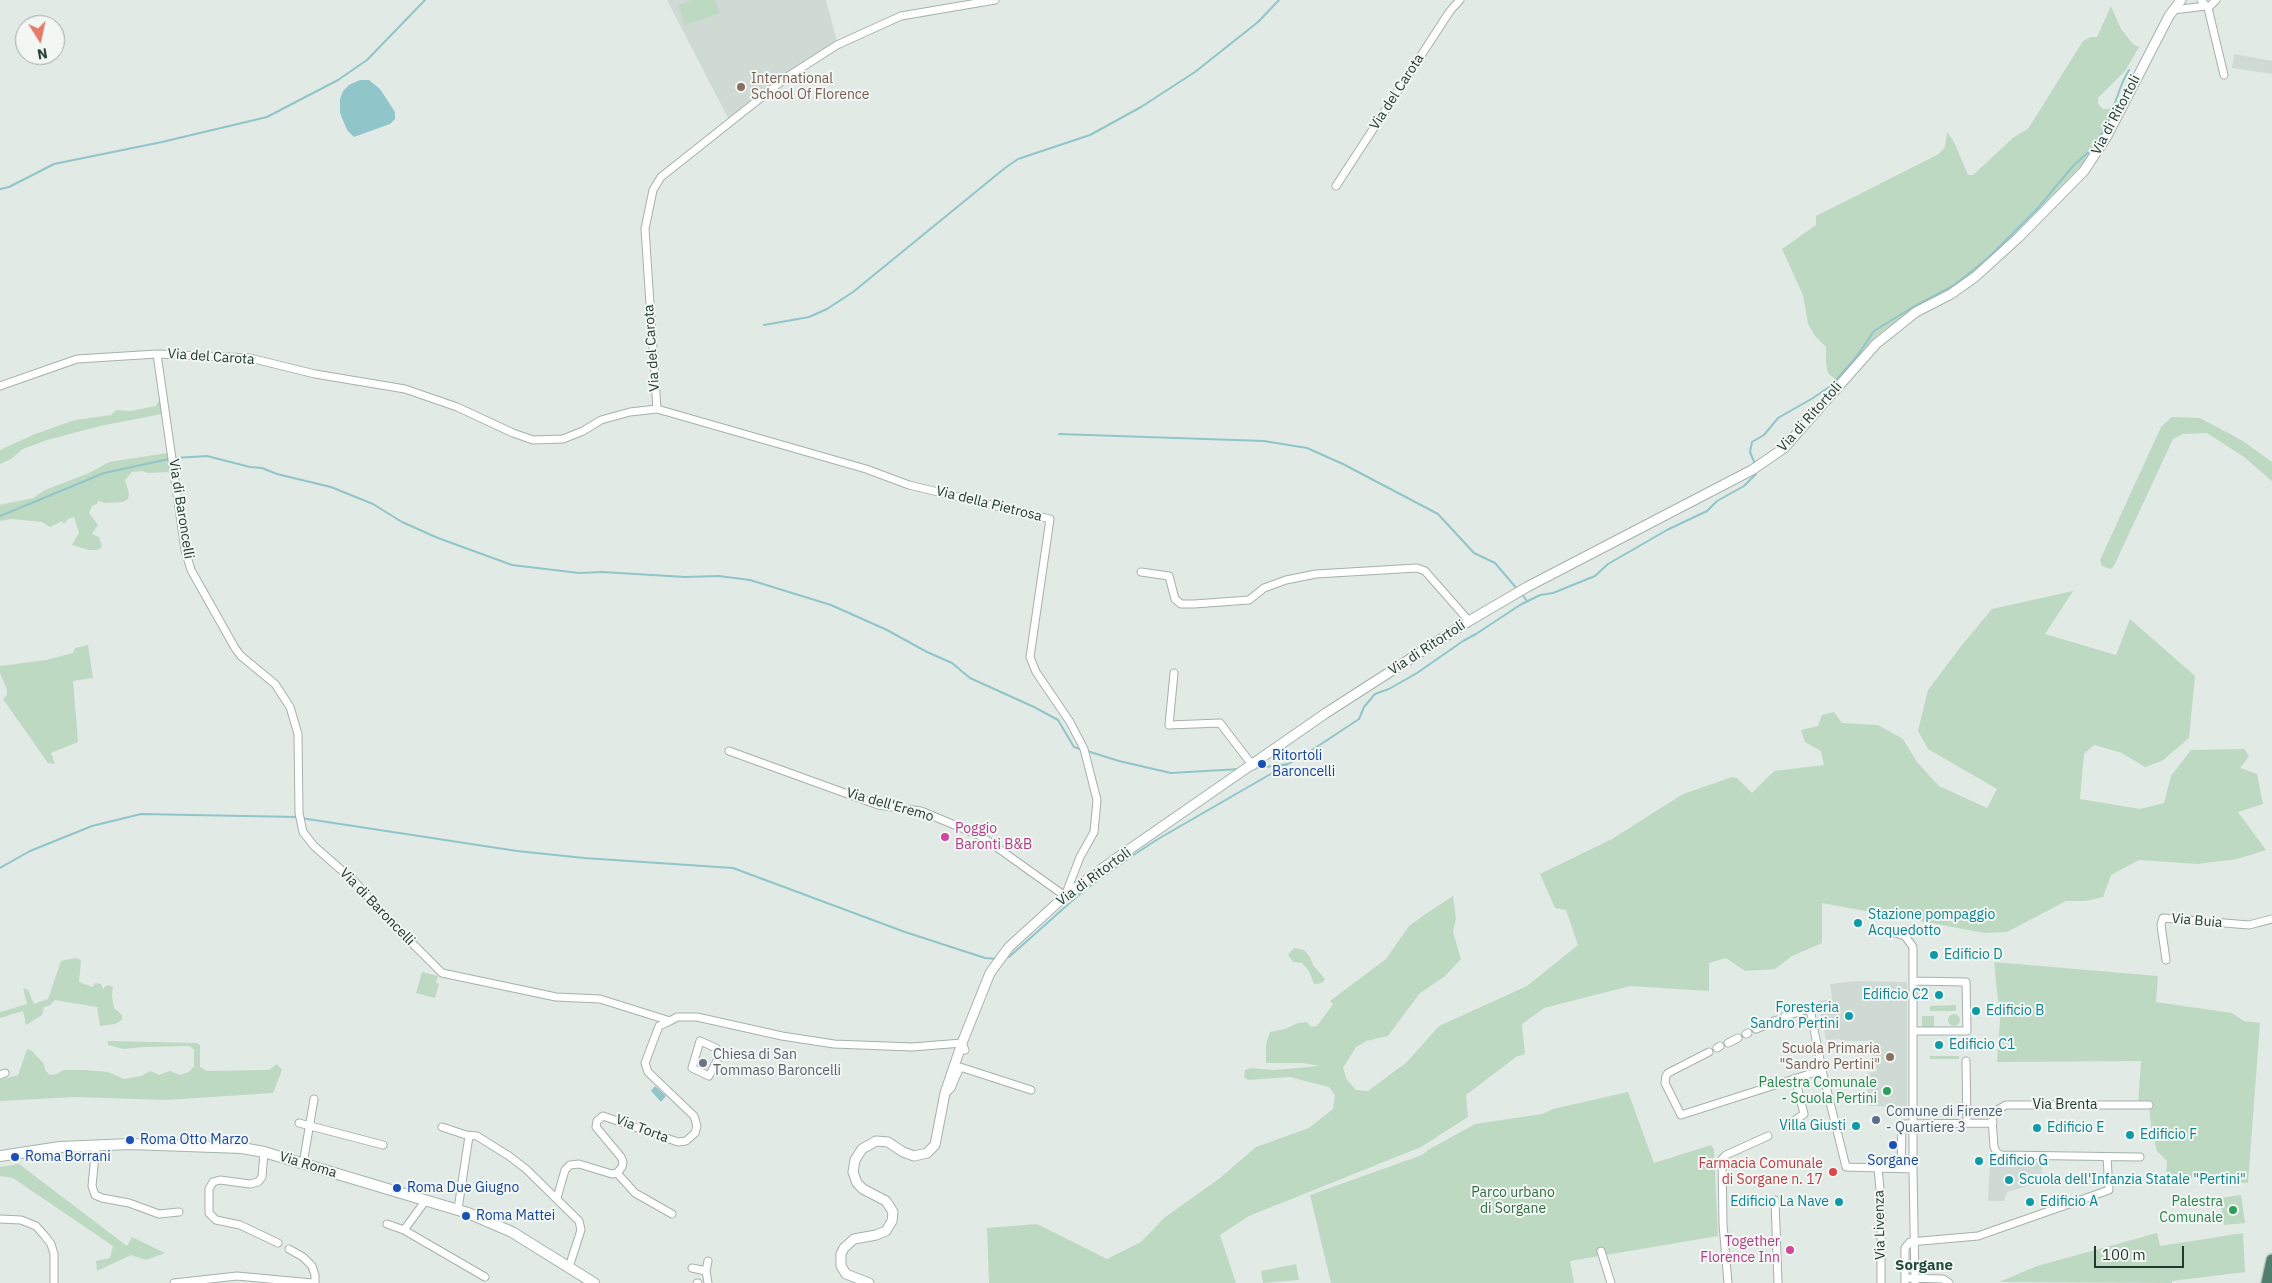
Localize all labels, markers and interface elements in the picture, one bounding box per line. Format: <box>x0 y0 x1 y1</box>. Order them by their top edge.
north arrow <box>15 15 65 65</box>
text: N <box>36 44 49 64</box>
street label: Via del Carota <box>1366 51 1428 133</box>
place label: International School Of Florence <box>751 71 869 104</box>
street label: Via di Ritortoli <box>2088 72 2144 158</box>
marker: International School Of Florence <box>735 81 747 93</box>
street label: Via del Carota <box>641 304 663 392</box>
street label: Via del Carota <box>167 346 255 368</box>
street label: Via di Ritortoli <box>1774 379 1846 455</box>
street label: Via di Baroncelli <box>165 458 197 560</box>
street label: Via della Pietrosa <box>934 483 1044 525</box>
street label: Via di Ritortoli <box>1385 617 1469 679</box>
place label: Ritortoli Baroncelli <box>1272 748 1335 780</box>
marker: Ritortoli Baroncelli <box>1256 758 1268 770</box>
street label: Via dell'Eremo <box>844 784 936 826</box>
place label: Poggio Baronti B&B <box>955 821 1032 854</box>
marker: Poggio Baronti B&B <box>939 831 951 843</box>
street label: Via di Ritortoli <box>1053 844 1135 910</box>
street label: Via di Baroncelli <box>336 865 418 949</box>
place label: Stazione pompaggio Acquedotto <box>1868 907 1995 940</box>
street label: Via Buia <box>2171 910 2223 932</box>
marker: Stazione pompaggio Acquedotto <box>1852 917 1864 929</box>
place label: Edificio D <box>1944 947 2003 963</box>
marker: Edificio D <box>1928 949 1940 961</box>
place label: Edificio C2 <box>1863 987 1929 1003</box>
marker: Edificio C2 <box>1933 989 1945 1001</box>
place label: Foresteria Sandro Pertini <box>1750 1000 1839 1032</box>
place label: Edificio B <box>1986 1003 2044 1019</box>
marker: Edificio B <box>1970 1005 1982 1017</box>
marker: Foresteria Sandro Pertini <box>1843 1010 1855 1022</box>
place label: Edificio C1 <box>1949 1037 2015 1053</box>
marker: Edificio C1 <box>1933 1039 1945 1051</box>
place label: Scuola Primaria "Sandro Pertini" <box>1779 1041 1880 1074</box>
place label: Chiesa di San Tommaso Baroncelli <box>713 1047 841 1080</box>
marker: Scuola Primaria "Sandro Pertini" <box>1884 1051 1896 1063</box>
marker: Chiesa di San Tommaso Baroncelli <box>697 1057 709 1069</box>
place label: Palestra Comunale - Scuola Pertini <box>1759 1075 1877 1108</box>
marker: Palestra Comunale - Scuola Pertini <box>1881 1085 1893 1097</box>
street label: Via Brenta <box>2032 1097 2098 1113</box>
place label: Comune di Firenze - Quartiere 3 <box>1886 1104 2003 1136</box>
street label: Via Torta <box>613 1111 671 1147</box>
marker: Comune di Firenze - Quartiere 3 <box>1870 1114 1882 1126</box>
place label: Villa Giusti <box>1779 1118 1846 1134</box>
marker: Villa Giusti <box>1850 1120 1862 1132</box>
place label: Edificio E <box>2047 1120 2104 1136</box>
marker: Edificio E <box>2031 1122 2043 1134</box>
place label: Edificio F <box>2140 1127 2197 1143</box>
marker: Edificio F <box>2124 1129 2136 1141</box>
place label: Roma Otto Marzo <box>140 1132 248 1148</box>
marker: Roma Otto Marzo <box>124 1134 136 1146</box>
marker: Sorgane <box>1887 1139 1899 1151</box>
street label: Via Roma <box>277 1148 339 1182</box>
place label: Roma Borrani <box>25 1149 111 1165</box>
marker: Roma Borrani <box>9 1151 21 1163</box>
place label: Sorgane <box>1867 1153 1919 1169</box>
place label: Edificio G <box>1989 1153 2048 1169</box>
marker: Edificio G <box>1973 1155 1985 1167</box>
place label: Farmacia Comunale di Sorgane n. 17 <box>1698 1156 1823 1188</box>
marker: Farmacia Comunale di Sorgane n. 17 <box>1827 1166 1839 1178</box>
place label: Scuola dell'Infanzia Statale "Pertini" <box>2019 1172 2246 1188</box>
marker: Scuola dell'Infanzia Statale "Pertini" <box>2003 1174 2015 1186</box>
place label: Roma Due Giugno <box>407 1180 519 1196</box>
marker: Roma Due Giugno <box>391 1182 403 1194</box>
park label: Parco urbano di Sorgane <box>1471 1185 1555 1218</box>
street label: Via Livenza <box>1871 1190 1889 1260</box>
place label: Edificio La Nave <box>1730 1194 1829 1210</box>
place label: Edificio A <box>2040 1194 2098 1210</box>
place label: Palestra Comunale <box>2159 1194 2223 1226</box>
marker: Edificio La Nave <box>1833 1196 1845 1208</box>
marker: Edificio A <box>2024 1196 2036 1208</box>
marker: Palestra Comunale <box>2227 1204 2239 1216</box>
place label: Roma Mattei <box>476 1208 555 1224</box>
marker: Roma Mattei <box>460 1210 472 1222</box>
place label: Together Florence Inn <box>1700 1234 1780 1266</box>
scale bar <box>2097 1236 2187 1268</box>
marker: Together Florence Inn <box>1784 1244 1796 1256</box>
text: 100 m <box>2102 1245 2146 1264</box>
district label: Sorgane <box>1895 1257 1953 1275</box>

